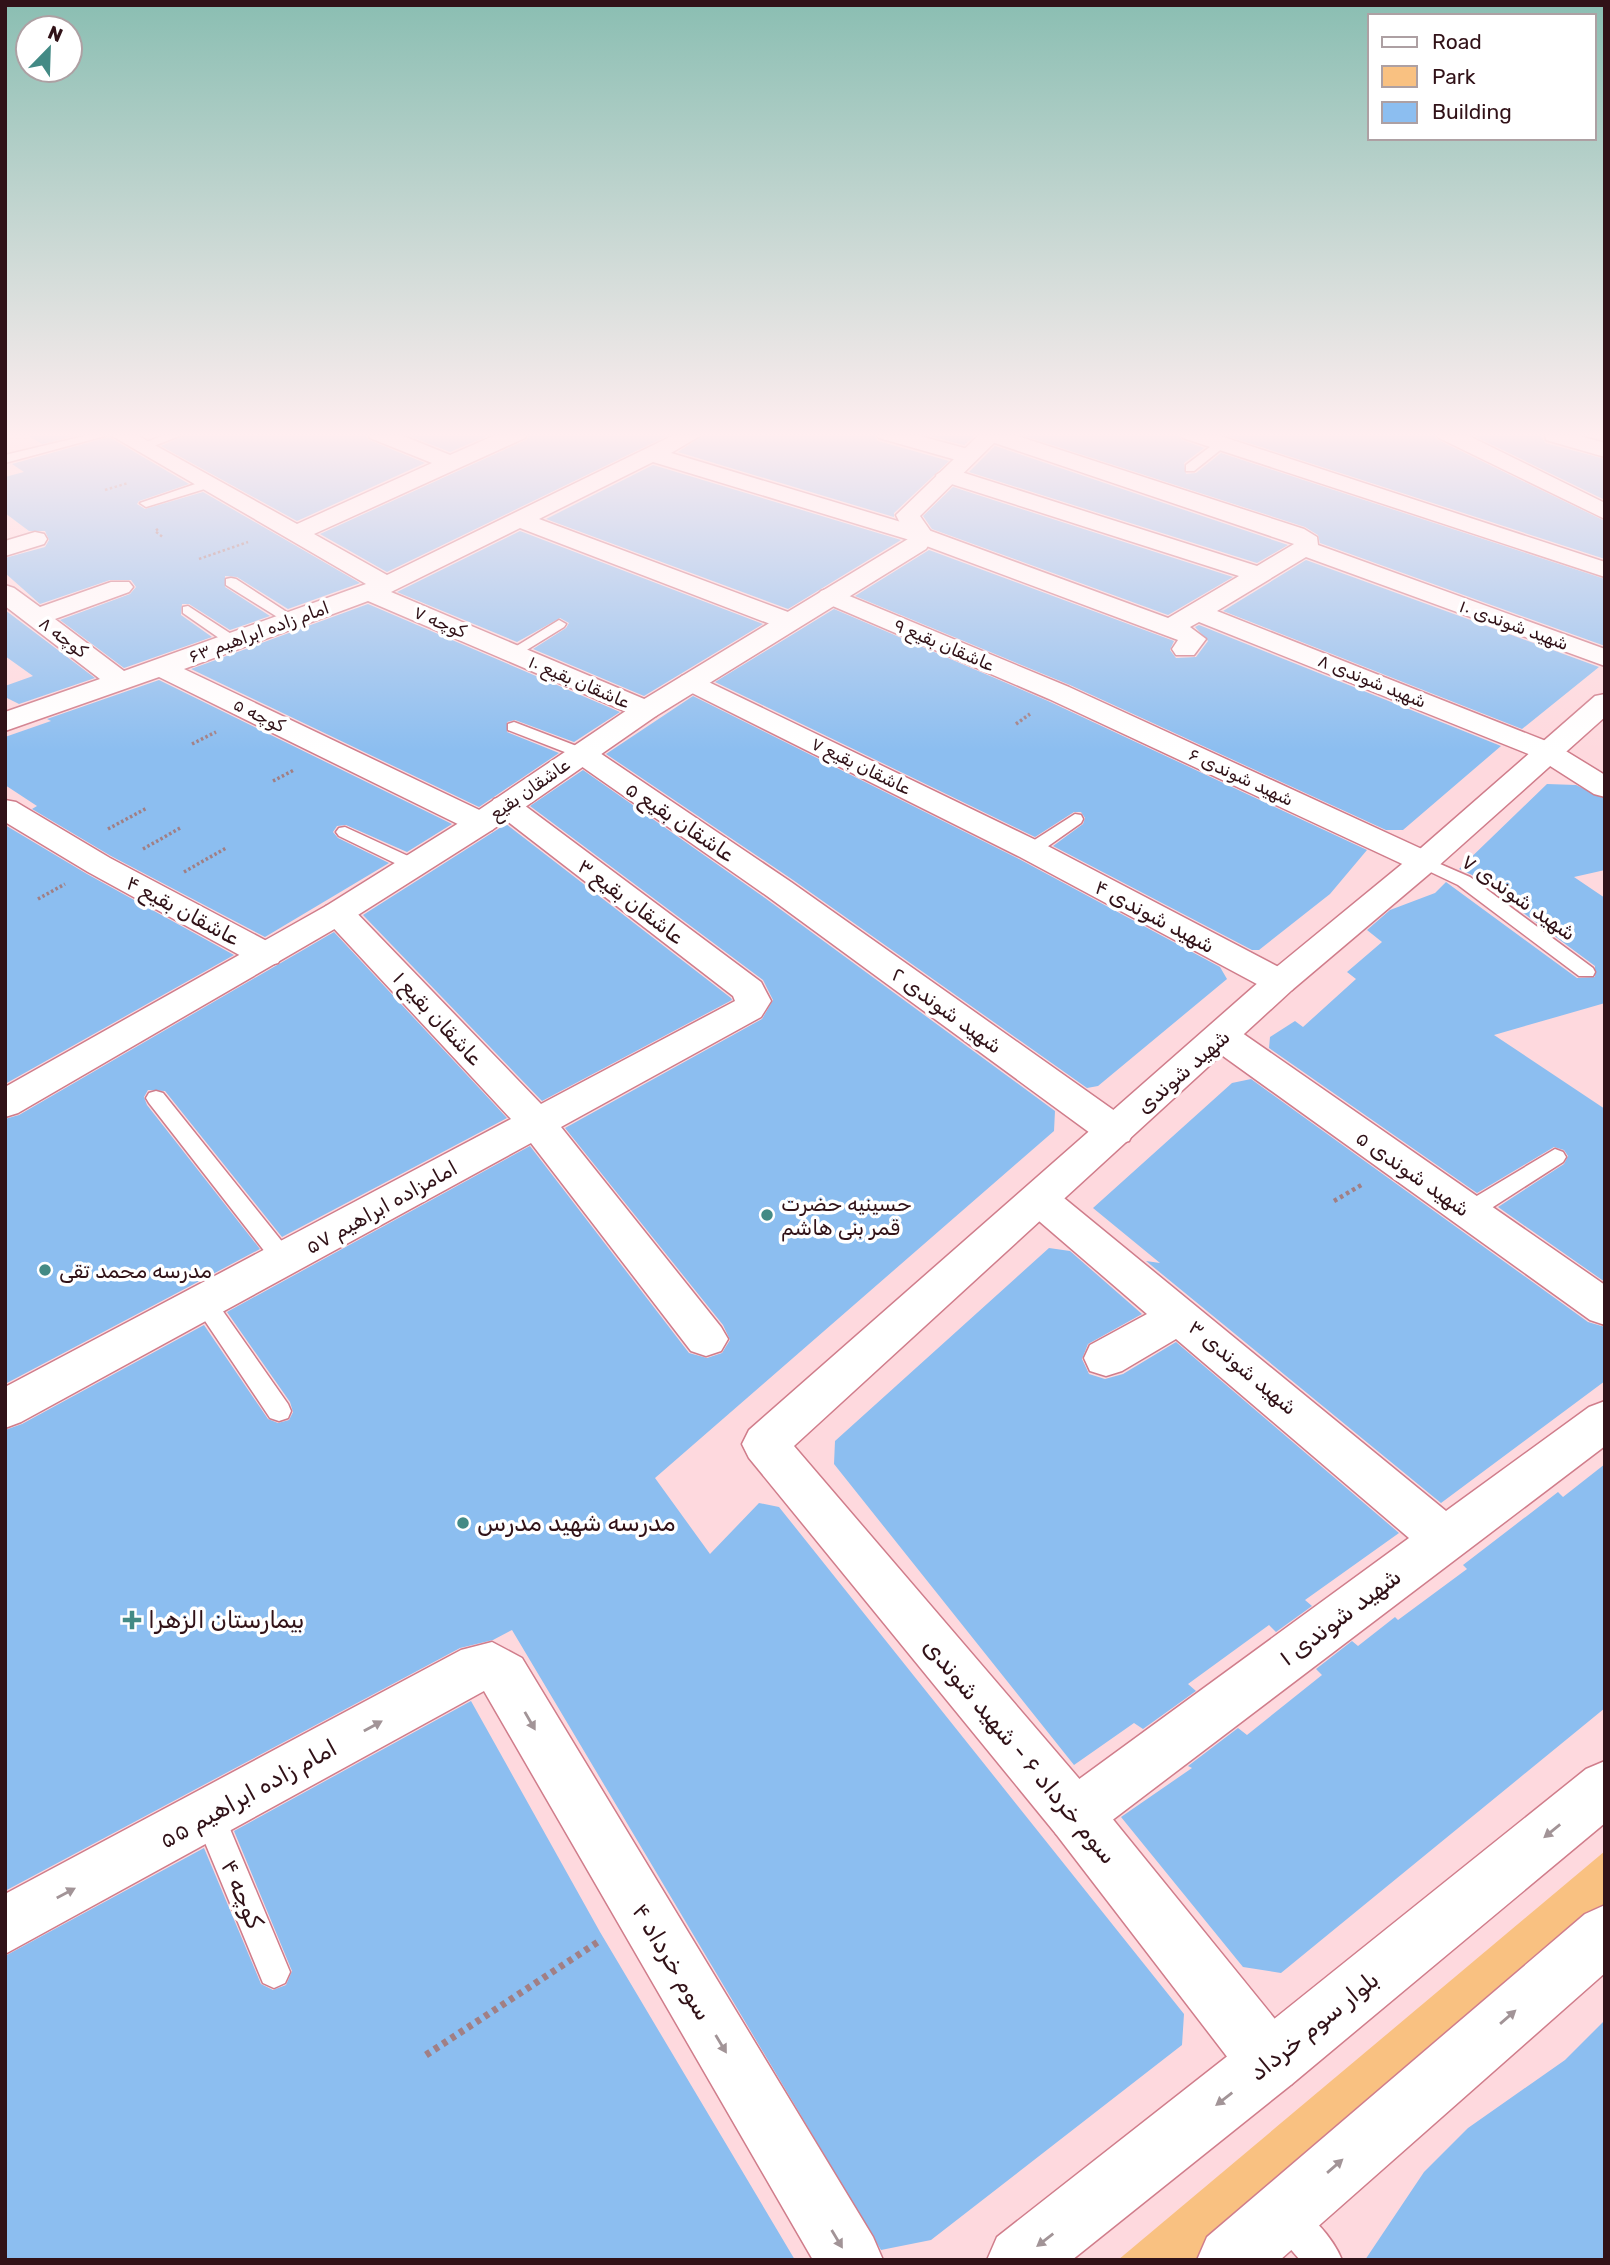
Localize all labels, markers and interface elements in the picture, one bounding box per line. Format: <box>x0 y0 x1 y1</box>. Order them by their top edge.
north arrow <box>14 14 84 84</box>
legend <box>1368 14 1596 140</box>
text: N <box>45 21 66 47</box>
text: Road <box>1432 29 1482 54</box>
text: Park <box>1432 64 1476 89</box>
text: Building <box>1432 99 1512 124</box>
street label: شهید شوندی ۱۰ <box>1456 595 1572 655</box>
street label: امام زاده ابراهیم ۶۳ <box>186 596 333 669</box>
street label: کوچه ۷ <box>410 601 470 643</box>
street label: کوچه ۸ <box>34 612 92 662</box>
street label: عاشقان بقیع ۹ <box>890 614 998 678</box>
street label: شهید شوندی ۸ <box>1315 649 1429 713</box>
street label: عاشقان بقیع ۱۰ <box>524 651 633 715</box>
street label: کوچه ۵ <box>229 693 289 737</box>
street label: عاشقان بقیع ۷ <box>807 732 915 802</box>
street label: شهید شوندی ۶ <box>1185 743 1297 811</box>
street label: عاشقان بقیع <box>486 753 576 826</box>
street label: عاشقان بقیع ۵ <box>619 775 739 869</box>
street label: شهید شوندی ۷ <box>1457 848 1581 946</box>
street label: عاشقان بقیع ۳ <box>571 853 689 951</box>
street label: عاشقان بقیع ۴ <box>121 870 244 953</box>
street label: شهید شوندی ۴ <box>1091 874 1219 958</box>
street label: شهید شوندی ۲ <box>887 961 1007 1059</box>
street label: عاشقان بقیع ۱ <box>386 966 488 1072</box>
street label: شهید شوندی <box>1131 1024 1235 1118</box>
street label: شهید شوندی ۵ <box>1351 1124 1475 1222</box>
street label: امامزاده ابراهیم ۵۷ <box>301 1155 462 1261</box>
place label: حسینیه حضرت قمر بنی هاشم <box>781 1191 912 1242</box>
marker: حسینیه حضرت قمر بنی هاشم <box>759 1207 775 1223</box>
place label: مدرسه محمد تقی <box>59 1258 212 1283</box>
marker: مدرسه محمد تقی <box>37 1262 53 1278</box>
street label: شهید شوندی ۳ <box>1184 1314 1302 1420</box>
place label: مدرسه شهید مدرس <box>477 1509 676 1537</box>
marker: مدرسه شهید مدرس <box>455 1515 471 1531</box>
street label: شهید شوندی ۱ <box>1274 1562 1406 1672</box>
place label: بیمارستان الزهرا <box>148 1606 305 1634</box>
marker: بیمارستان الزهرا <box>122 1610 142 1630</box>
street label: سوم خرداد ۶ - شهید شوندی <box>916 1632 1123 1871</box>
one-way arrow <box>524 1712 537 1731</box>
one-way arrow <box>363 1720 383 1731</box>
street label: امام زاده ابراهیم ۵۵ <box>154 1734 343 1856</box>
one-way arrow <box>1543 1823 1561 1839</box>
street label: کوچه ۴ <box>215 1855 269 1933</box>
one-way arrow <box>56 1887 76 1899</box>
street label: سوم خرداد ۴ <box>624 1899 718 2027</box>
street label: بلوار سوم خرداد <box>1244 1965 1386 2088</box>
one-way arrow <box>1499 2009 1517 2025</box>
one-way arrow <box>714 2034 727 2053</box>
one-way arrow <box>1215 2091 1233 2106</box>
one-way arrow <box>1327 2159 1344 2174</box>
one-way arrow <box>831 2230 844 2249</box>
one-way arrow <box>1037 2232 1055 2247</box>

